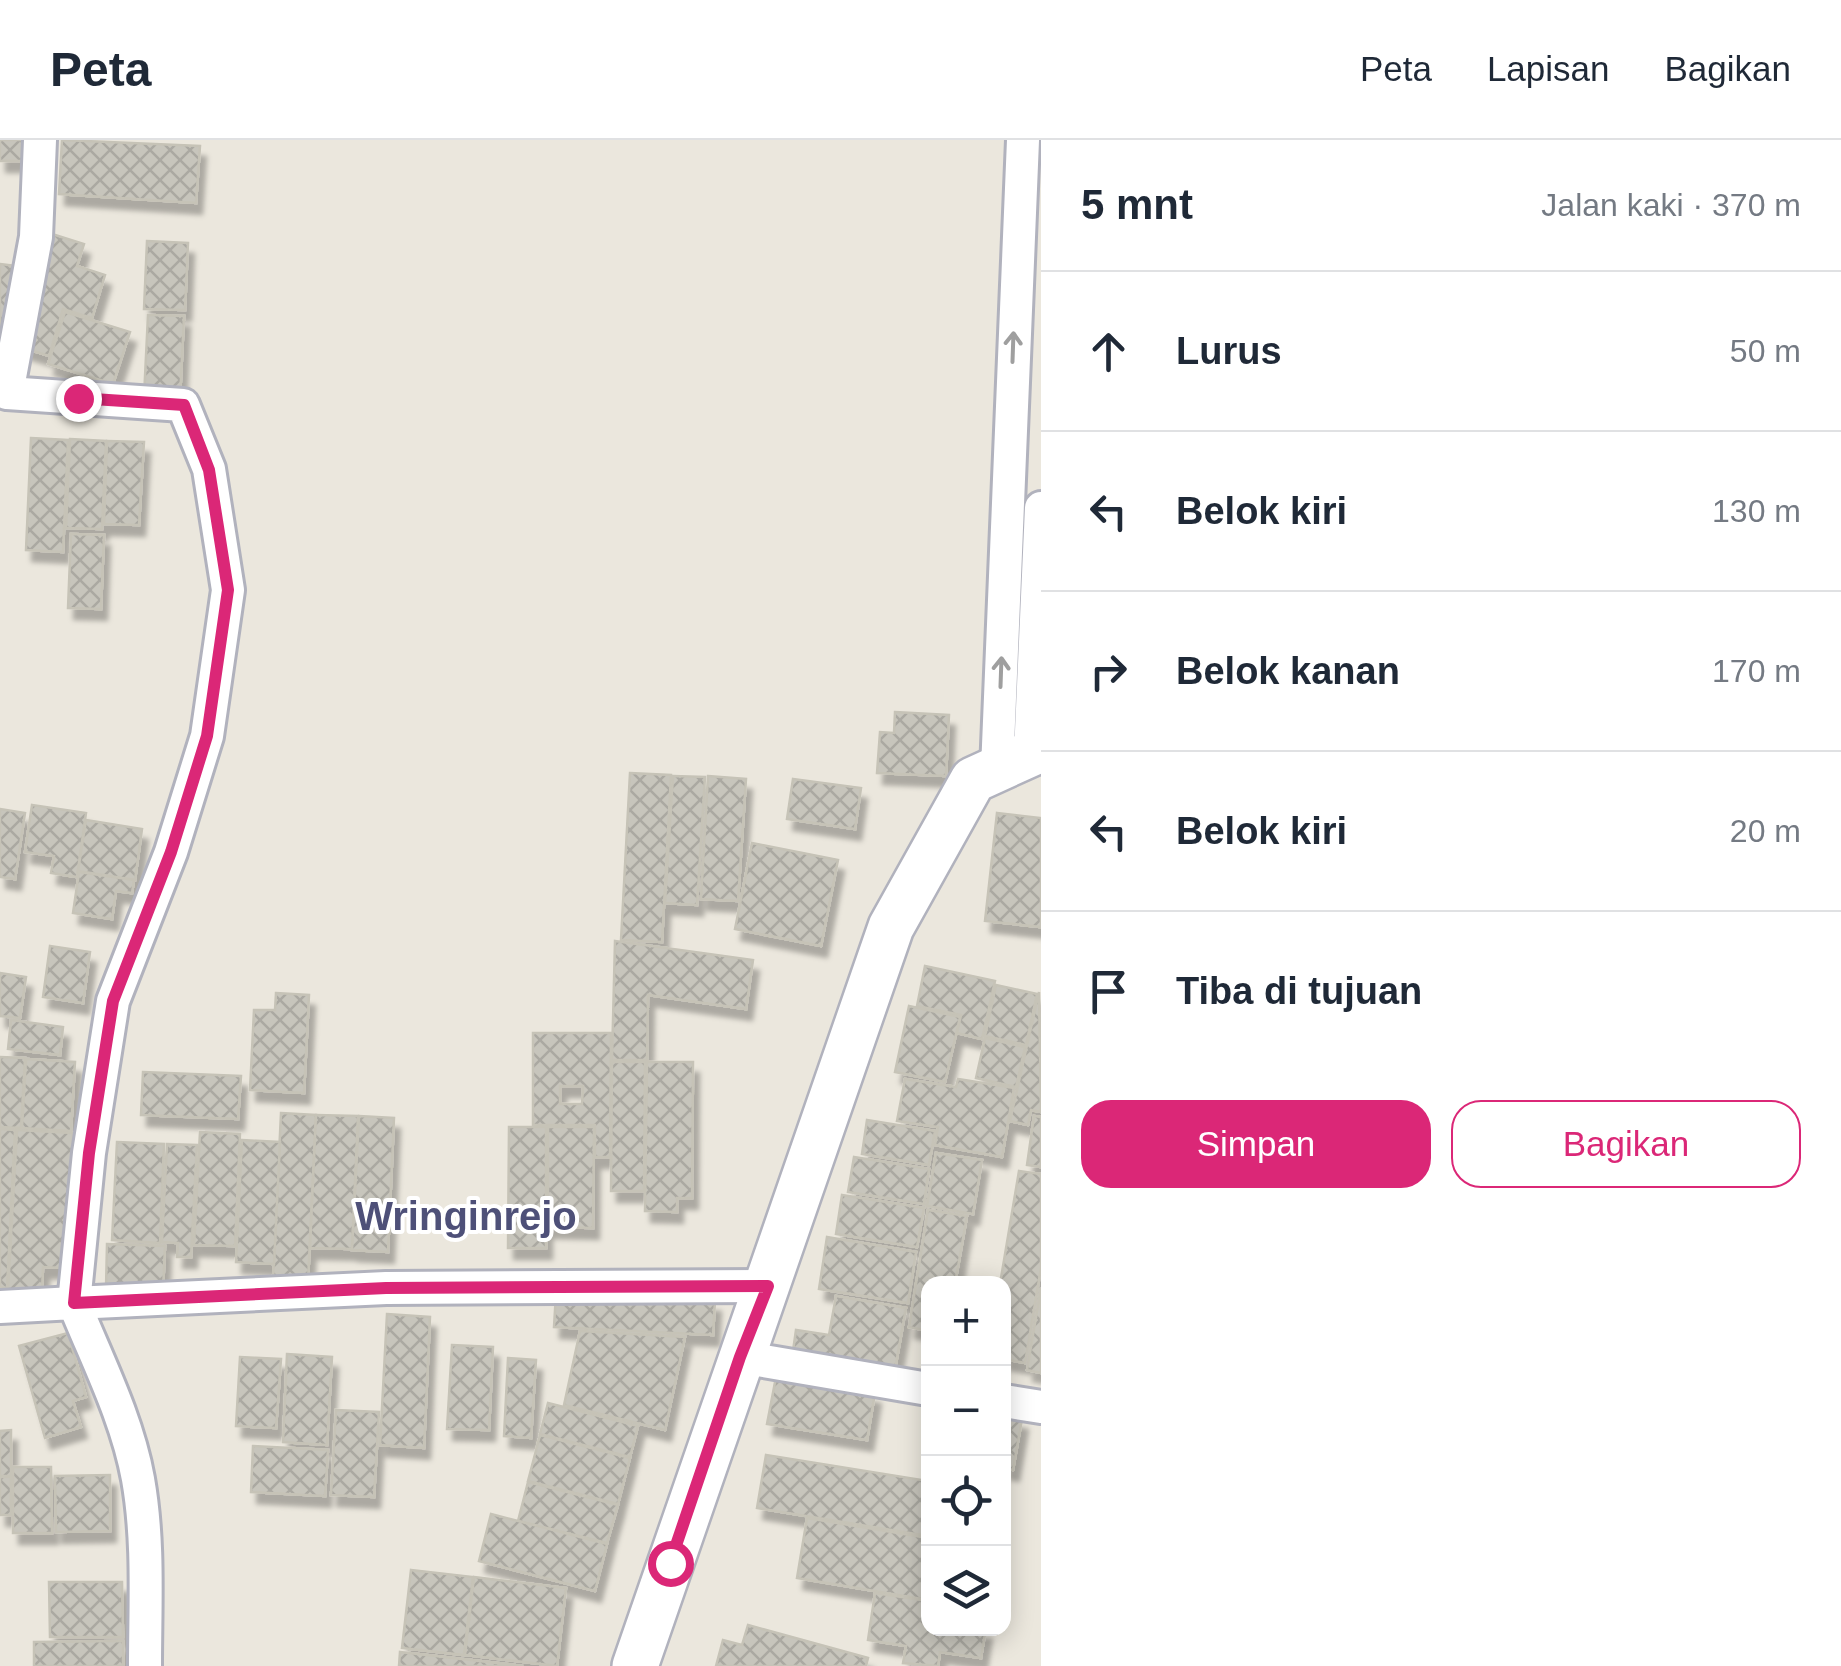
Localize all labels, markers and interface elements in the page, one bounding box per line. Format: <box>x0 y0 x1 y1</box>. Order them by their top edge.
text: Peta <box>50 43 151 96</box>
text: Peta <box>1360 49 1432 88</box>
text: Lapisan <box>1487 49 1610 88</box>
text: Bagikan <box>1665 49 1791 88</box>
text: 5 mnt <box>1081 181 1193 228</box>
text: Jalan kaki · 370 m <box>1541 187 1801 223</box>
icon: ahead <box>1081 324 1136 379</box>
text: Lurus <box>1176 330 1282 372</box>
one-way arrow <box>1004 332 1023 364</box>
text: 50 m <box>1730 333 1801 369</box>
route end <box>56 376 102 422</box>
icon: left <box>1081 484 1136 539</box>
text: Belok kiri <box>1176 490 1347 532</box>
text: 130 m <box>1712 493 1801 529</box>
icon: right <box>1081 644 1136 699</box>
text: Belok kanan <box>1176 650 1400 692</box>
text: 170 m <box>1712 653 1801 689</box>
one-way arrow <box>991 657 1010 689</box>
icon: left <box>1081 804 1136 859</box>
text: Belok kiri <box>1176 810 1347 852</box>
text: 20 m <box>1730 813 1801 849</box>
icon: arrive <box>1081 964 1136 1019</box>
text: Tiba di tujuan <box>1176 970 1422 1012</box>
button: Simpan <box>1081 1100 1431 1188</box>
button: Bagikan <box>1451 1100 1801 1188</box>
district label: Wringinrejo <box>355 1194 577 1238</box>
map controls <box>921 1276 1011 1636</box>
button: + <box>921 1276 1011 1366</box>
button: − <box>921 1366 1011 1456</box>
button: locate <box>921 1456 1011 1546</box>
route start <box>648 1541 694 1587</box>
button: layers <box>921 1546 1011 1636</box>

